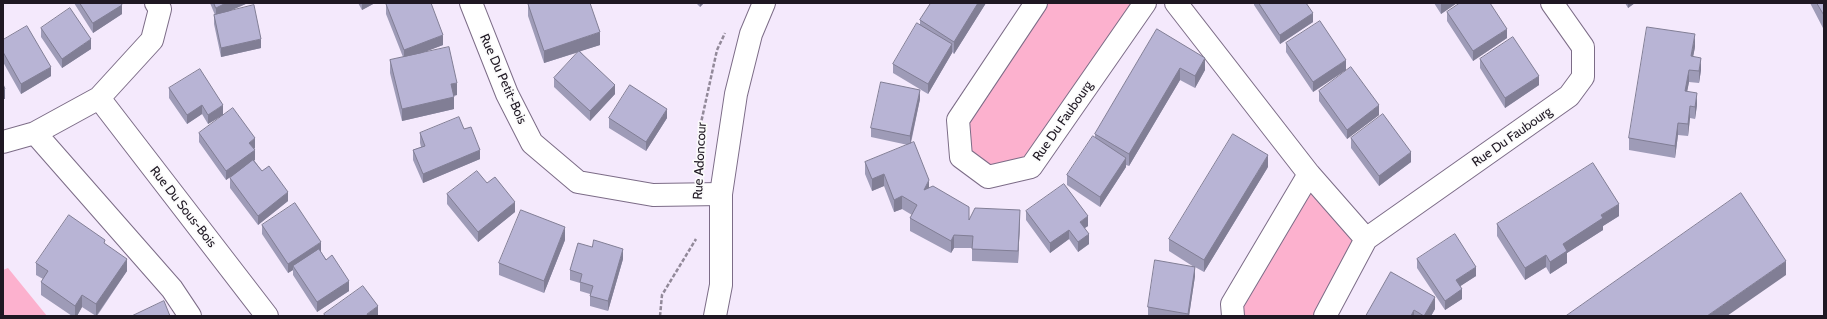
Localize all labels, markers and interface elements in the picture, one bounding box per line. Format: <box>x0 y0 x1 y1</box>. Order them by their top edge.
street label: Rue Du Petit-Bois <box>476 31 530 127</box>
street label: Rue Du Faubourg <box>1030 78 1096 164</box>
street label: Rue Du Faubourg <box>1469 104 1555 170</box>
street label: Rue Adoncour <box>690 122 710 200</box>
street label: Rue Du Sous-Bois <box>146 163 220 251</box>

